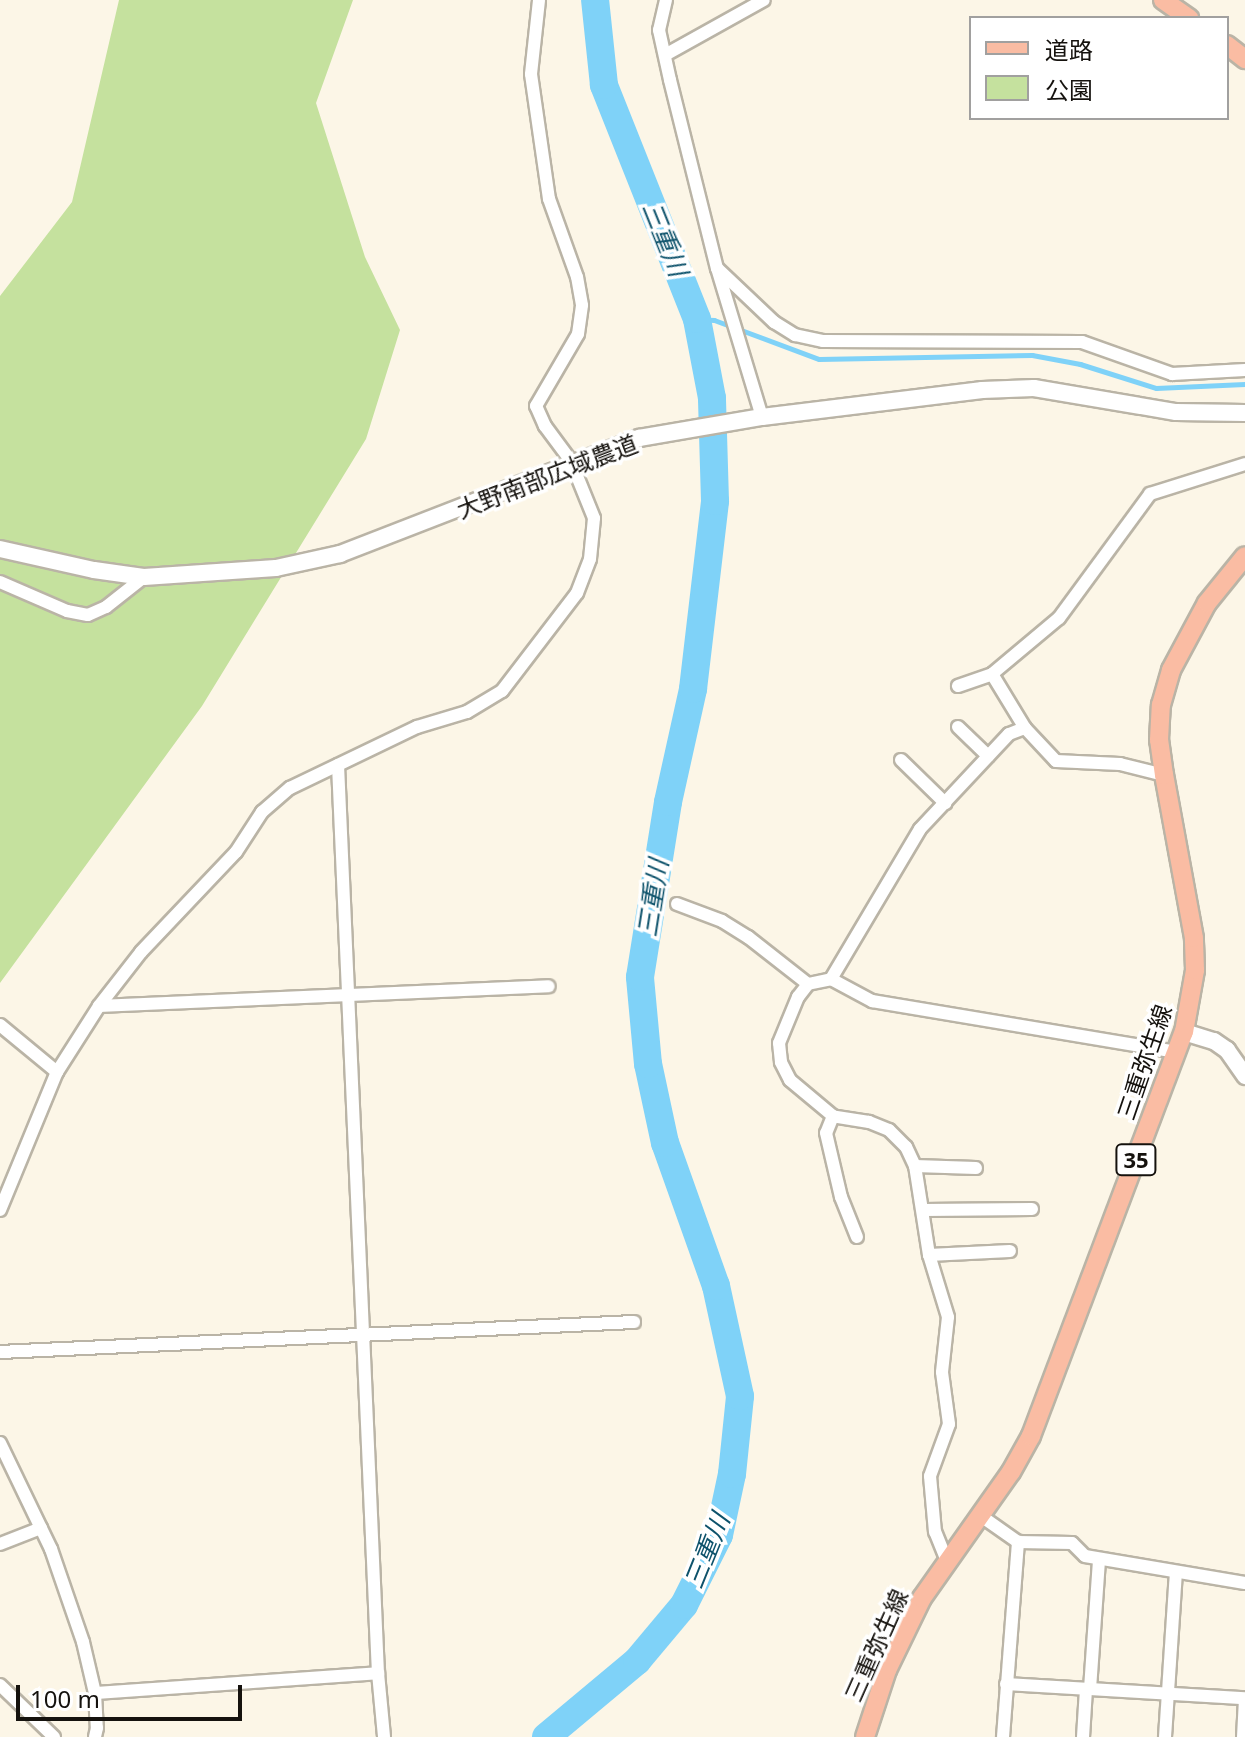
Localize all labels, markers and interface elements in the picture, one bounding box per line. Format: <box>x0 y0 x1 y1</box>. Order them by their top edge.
legend <box>969 16 1229 120</box>
text: 道路 <box>1045 33 1093 66</box>
text: 公園 <box>1045 73 1093 106</box>
water label: 三重川 <box>636 197 694 281</box>
street label: 大野南部広域農道 <box>452 428 642 524</box>
water label: 三重川 <box>631 857 675 939</box>
street label: 三重弥生線 <box>1111 1001 1177 1123</box>
road number: 35 <box>1114 1142 1158 1178</box>
water label: 三重川 <box>678 1509 736 1593</box>
street label: 三重弥生線 <box>838 1584 914 1706</box>
scale bar <box>20 1669 246 1719</box>
text: 100 m <box>30 1682 100 1715</box>

